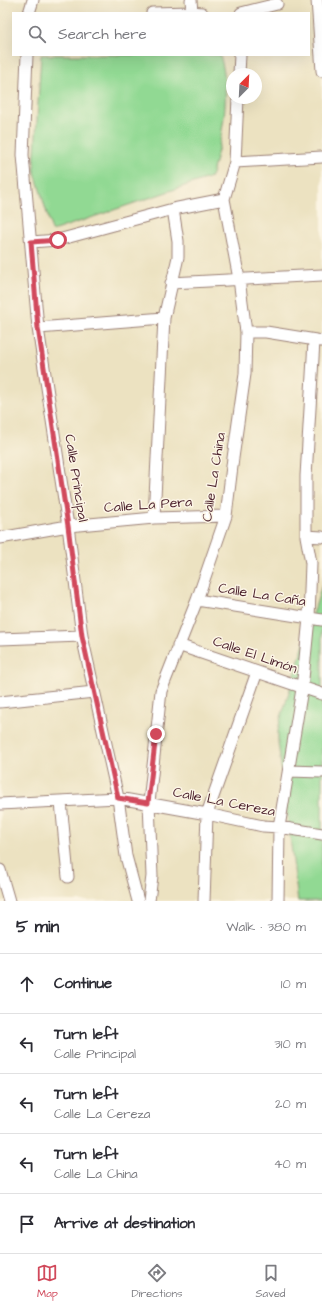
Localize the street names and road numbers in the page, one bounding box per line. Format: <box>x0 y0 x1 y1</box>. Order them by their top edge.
street label: Calle La China <box>197 431 231 523</box>
street label: Calle Principal <box>59 433 93 523</box>
street label: Calle La Pera <box>103 492 193 518</box>
street label: Calle La Caña <box>217 578 307 612</box>
street label: Calle El Limón <box>210 631 300 679</box>
street label: Calle La Cereza <box>171 782 277 822</box>

